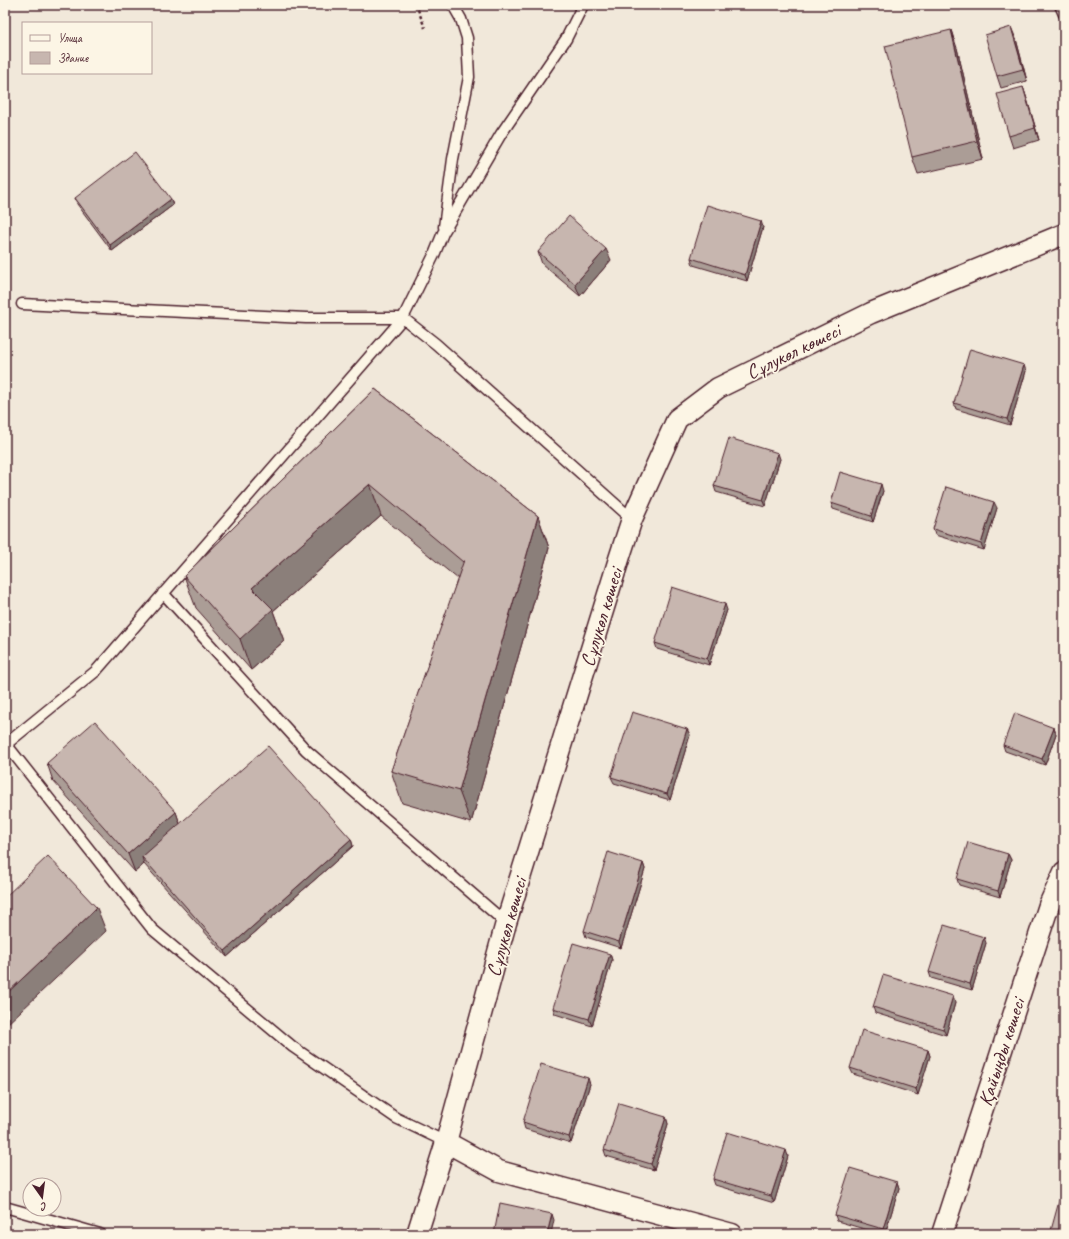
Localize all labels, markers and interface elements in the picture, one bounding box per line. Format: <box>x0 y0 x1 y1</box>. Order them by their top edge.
legend <box>22 22 152 74</box>
text: Улица <box>58 30 83 46</box>
text: Здание <box>58 50 89 66</box>
street label: Сұлукөл көшесі <box>742 317 846 385</box>
street label: Сұлукөл көшесі <box>575 563 629 669</box>
street label: Сұлукөл көшесі <box>480 873 533 980</box>
street label: Қайыңды көшесі <box>972 993 1031 1109</box>
north arrow <box>22 1177 62 1217</box>
text: С <box>39 1199 49 1215</box>

